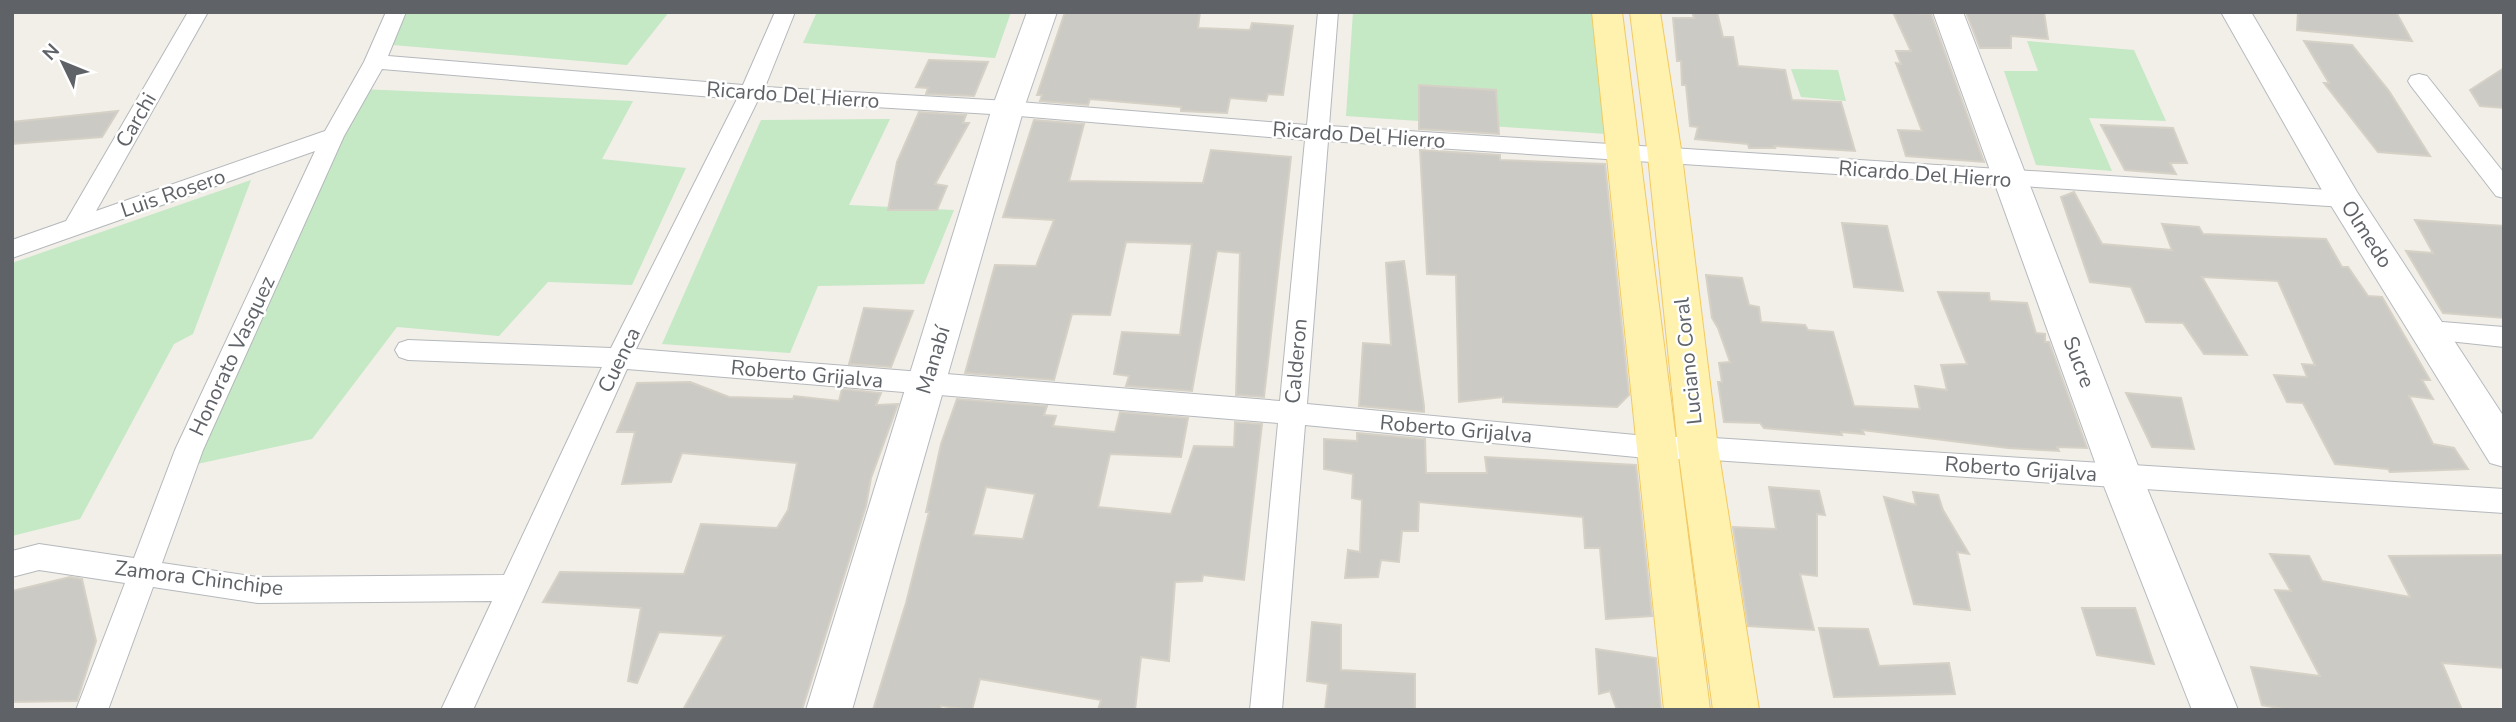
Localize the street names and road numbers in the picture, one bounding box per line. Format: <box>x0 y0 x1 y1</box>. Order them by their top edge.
street label: Ricardo Del Hierro <box>706 75 880 115</box>
street label: Carchi <box>109 88 163 152</box>
street label: Ricardo Del Hierro <box>1272 115 1446 155</box>
street label: Ricardo Del Hierro <box>1838 154 2012 194</box>
street label: Luis Rosero <box>117 162 229 224</box>
street label: Olmedo <box>2335 195 2399 273</box>
street label: Honorato Vasquez <box>183 271 281 441</box>
street label: Luciano Coral <box>1667 295 1709 426</box>
street label: Calderon <box>1278 317 1314 405</box>
street label: Manabí <box>909 322 957 397</box>
street label: Cuenca <box>591 323 647 397</box>
street label: Sucre <box>2056 332 2102 392</box>
street label: Roberto Grijalva <box>730 353 884 395</box>
street label: Roberto Grijalva <box>1379 408 1533 450</box>
street label: Roberto Grijalva <box>1944 450 2098 488</box>
street label: Zamora Chinchipe <box>113 554 285 602</box>

